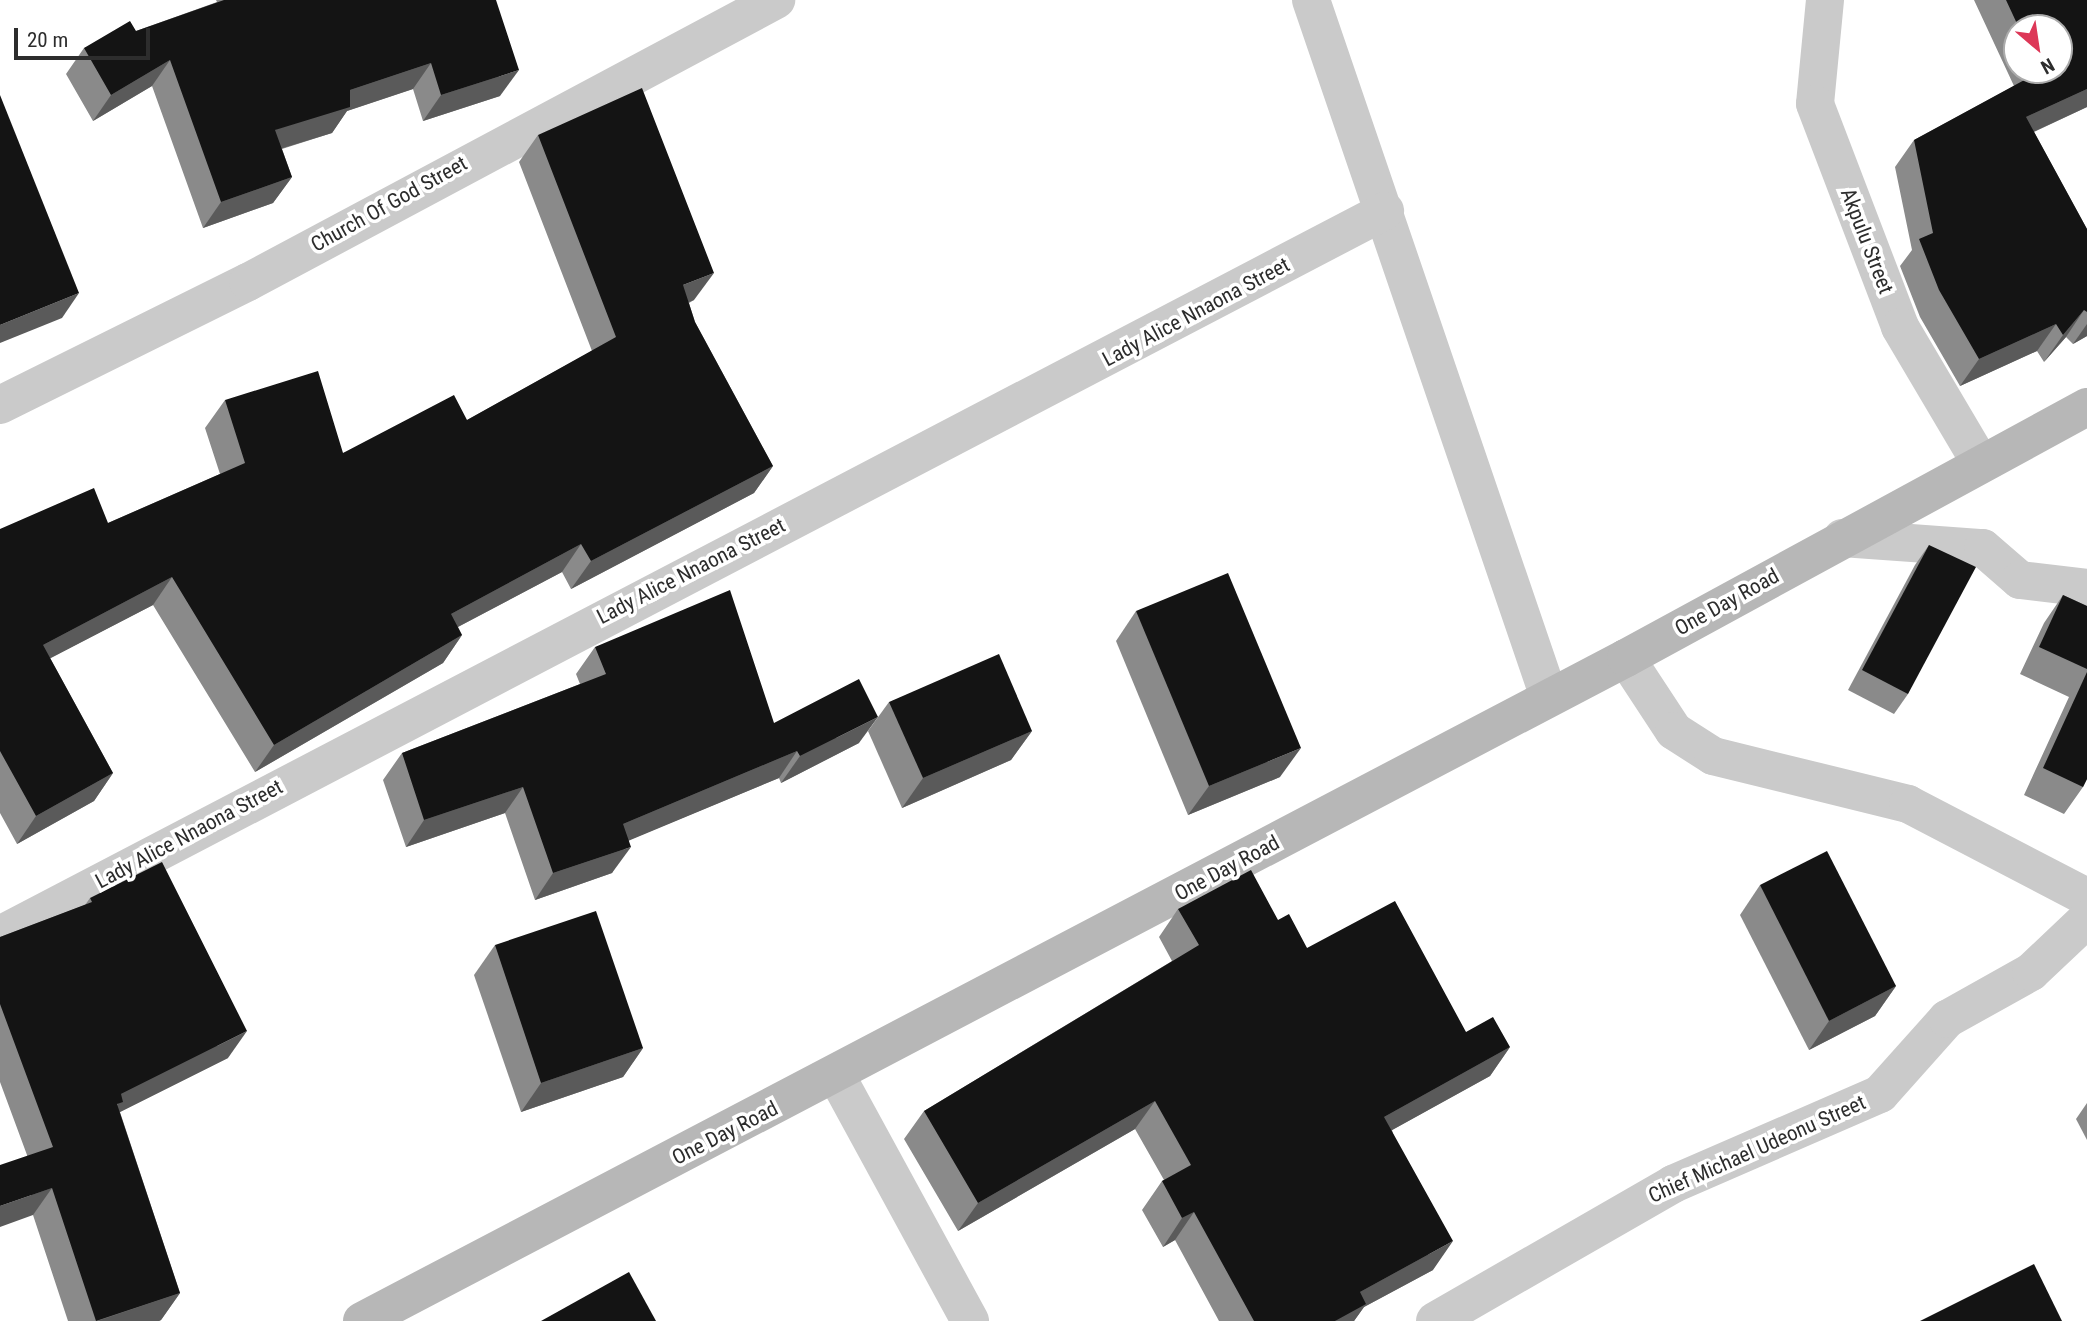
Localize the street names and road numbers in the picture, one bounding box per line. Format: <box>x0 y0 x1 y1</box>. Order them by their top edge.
street label: Church Of God Street <box>307 151 471 257</box>
street label: Akpulu Street <box>1835 185 1899 297</box>
street label: Lady Alice Nnaona Street <box>1098 252 1294 372</box>
street label: Lady Alice Nnaona Street <box>593 513 789 629</box>
street label: One Day Road <box>1671 563 1783 641</box>
street label: Lady Alice Nnaona Street <box>91 774 287 894</box>
street label: One Day Road <box>1170 830 1284 906</box>
street label: Chief Michael Udeonu Street <box>1644 1090 1870 1208</box>
street label: One Day Road <box>668 1096 782 1170</box>

